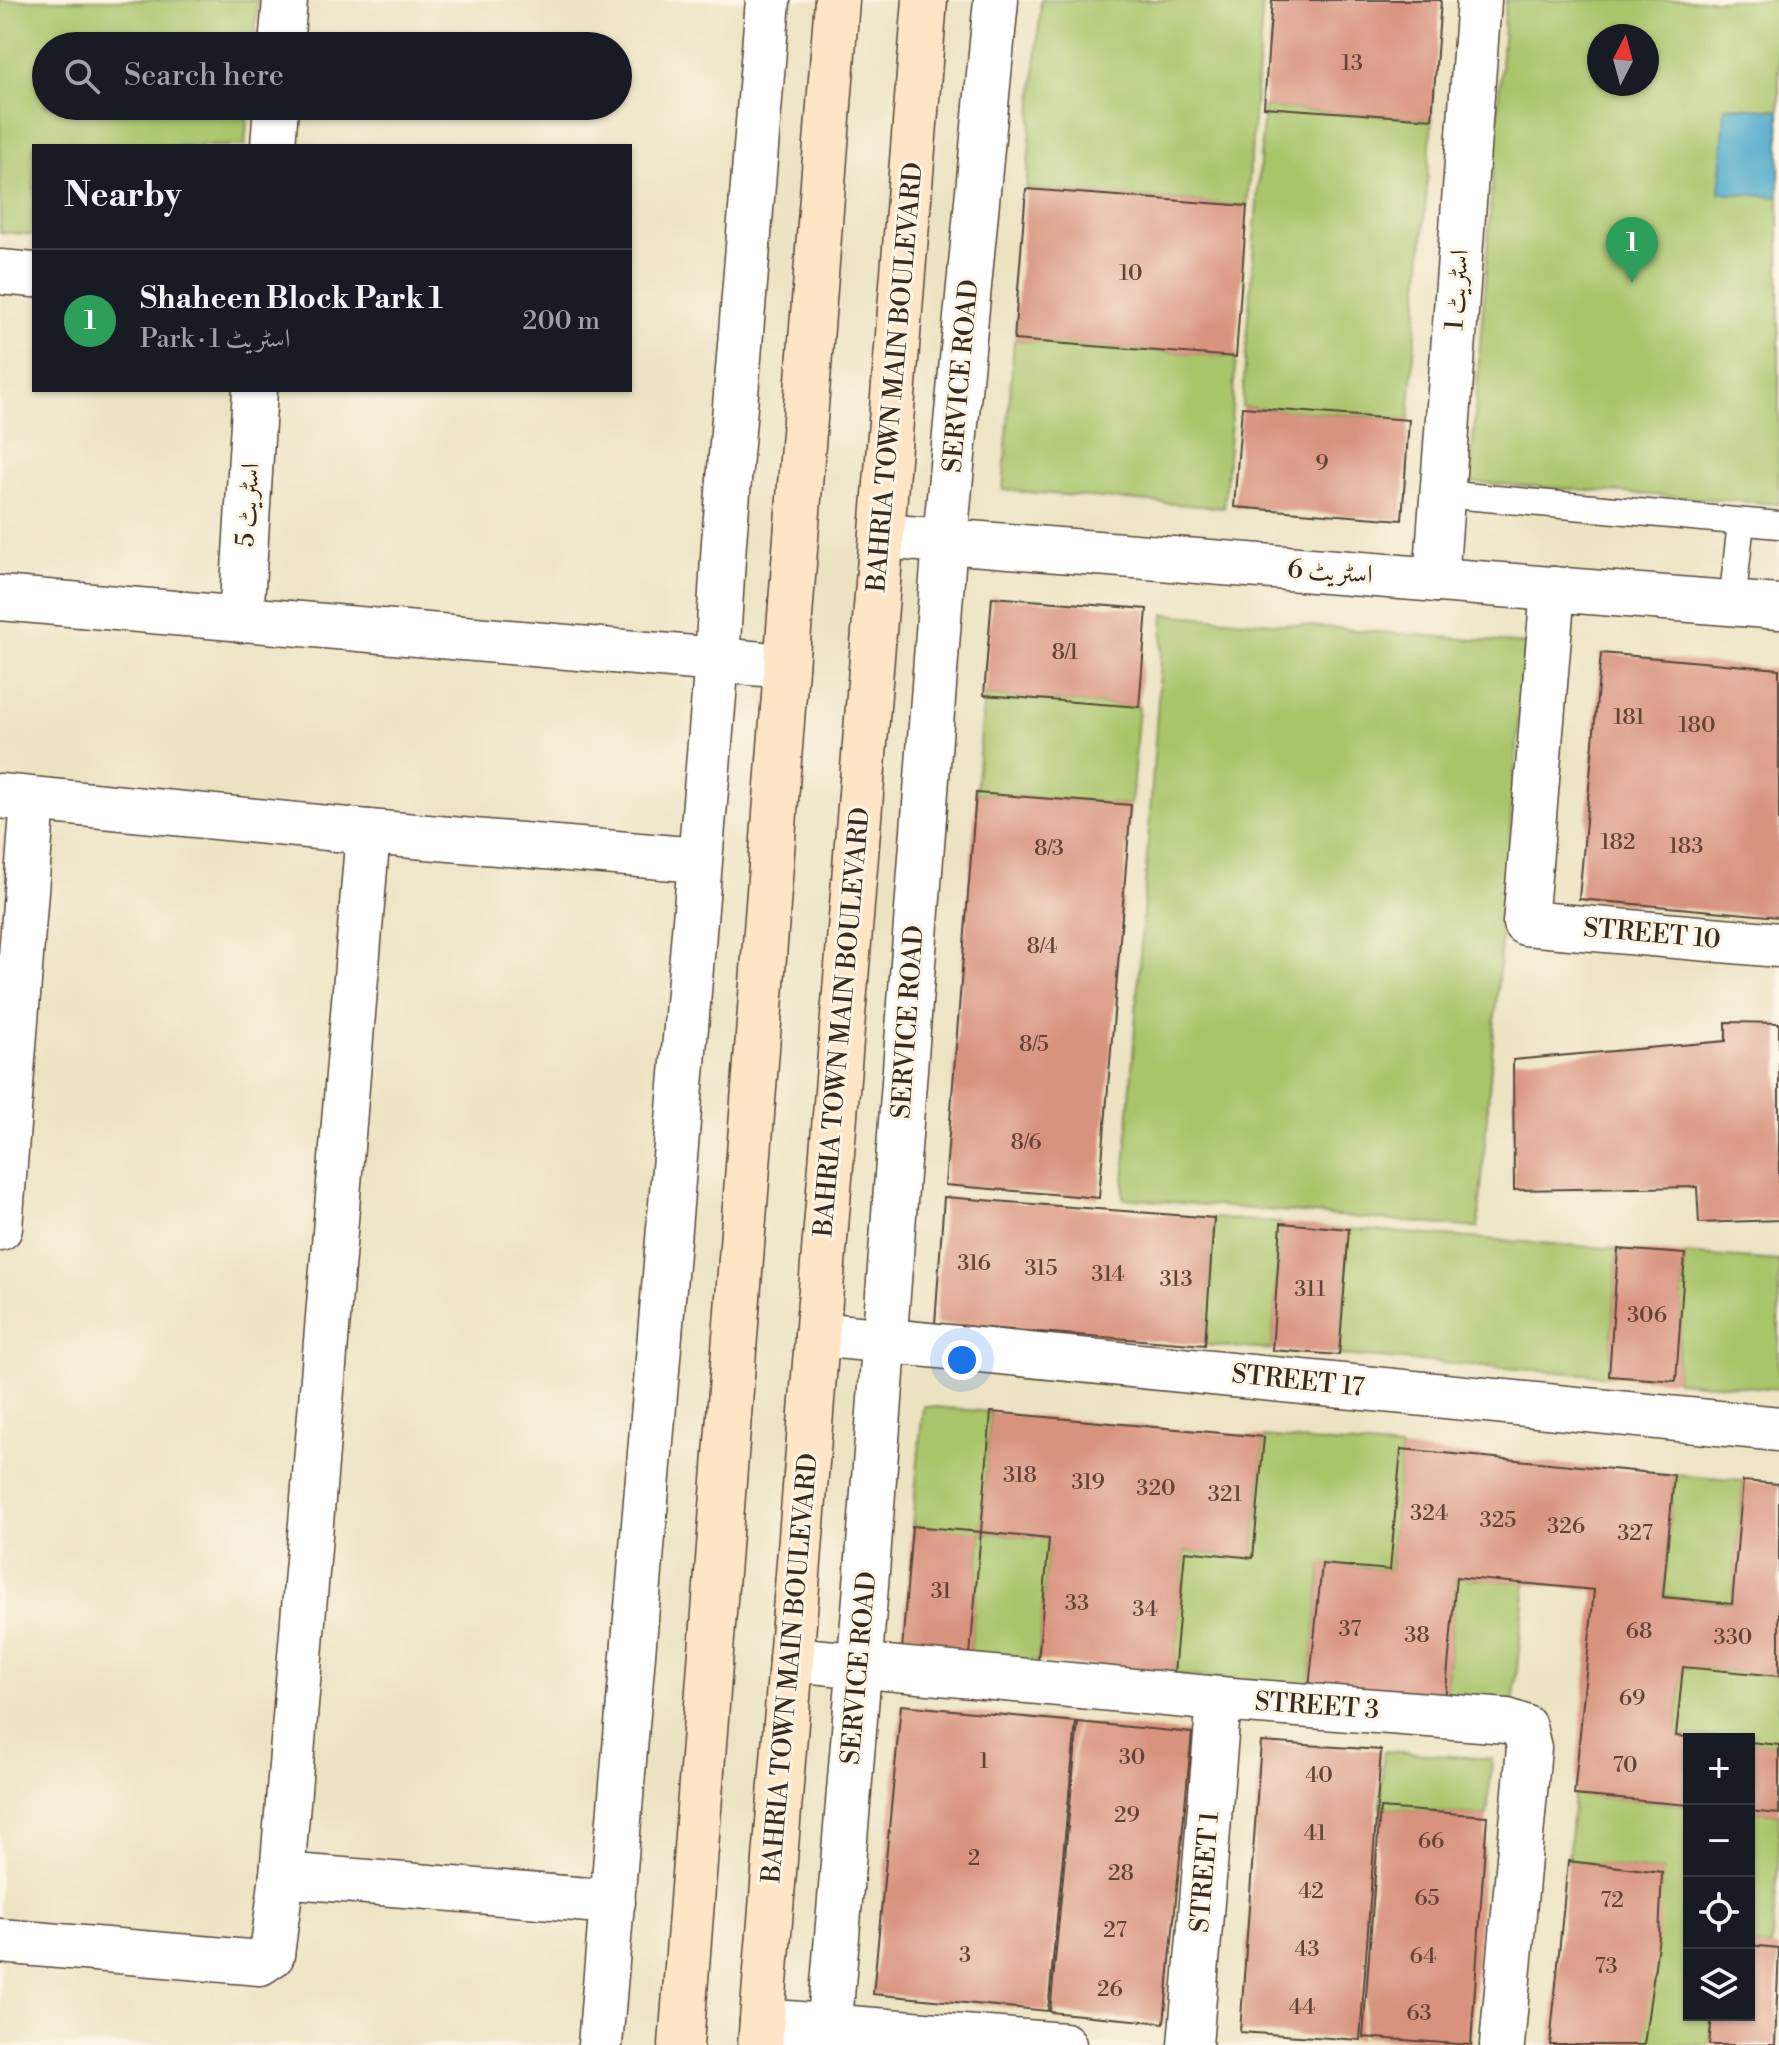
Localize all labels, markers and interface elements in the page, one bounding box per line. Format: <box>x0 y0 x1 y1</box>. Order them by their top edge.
north arrow <box>1587 24 1659 96</box>
search box <box>32 32 632 120</box>
house number: 13 <box>1341 50 1363 77</box>
icon: search <box>60 54 104 98</box>
text: Search here <box>124 57 284 95</box>
street label: BAHRIA TOWN MAIN BOULEVARD <box>860 161 930 594</box>
text: Nearby <box>64 175 182 217</box>
pin: 1 <box>1606 217 1658 283</box>
street label: اسٹریٹ 1 <box>1438 248 1476 332</box>
house number: 10 <box>1119 260 1143 287</box>
street label: SERVICE ROAD <box>937 278 985 474</box>
text: Shaheen Block Park 1 <box>140 280 443 318</box>
text: 1 <box>84 305 96 337</box>
text: 200 m <box>523 305 600 337</box>
text: Park · اسٹریٹ 1 <box>140 323 290 355</box>
house number: 9 <box>1315 450 1329 477</box>
street label: اسٹریٹ 5 <box>229 462 267 548</box>
street label: اسٹریٹ 6 <box>1286 553 1374 591</box>
house number: 8/1 <box>1051 639 1079 666</box>
house number: 181 <box>1613 704 1645 731</box>
house number: 180 <box>1678 712 1716 739</box>
street label: BAHRIA TOWN MAIN BOULEVARD <box>807 806 877 1239</box>
house number: 182 <box>1600 829 1636 856</box>
house number: 183 <box>1669 833 1703 860</box>
house number: 8/3 <box>1034 835 1064 862</box>
street label: STREET 10 <box>1582 912 1722 956</box>
street label: SERVICE ROAD <box>885 924 931 1120</box>
house number: 8/4 <box>1027 933 1057 960</box>
house number: 8/5 <box>1019 1031 1049 1058</box>
house number: 8/6 <box>1011 1129 1042 1156</box>
house number: 316 <box>957 1250 991 1277</box>
house number: 315 <box>1024 1255 1058 1282</box>
house number: 314 <box>1091 1261 1125 1288</box>
house number: 313 <box>1159 1266 1193 1293</box>
house number: 311 <box>1294 1276 1326 1303</box>
house number: 306 <box>1627 1302 1667 1329</box>
your location <box>942 1340 982 1380</box>
street label: STREET 17 <box>1230 1358 1366 1404</box>
street label: BAHRIA TOWN MAIN BOULEVARD <box>755 1452 825 1885</box>
house number: 318 <box>1003 1462 1037 1489</box>
house number: 319 <box>1071 1469 1105 1496</box>
house number: 320 <box>1136 1475 1176 1502</box>
house number: 321 <box>1208 1481 1243 1508</box>
house number: 324 <box>1410 1500 1448 1527</box>
house number: 325 <box>1480 1507 1516 1534</box>
house number: 326 <box>1547 1513 1585 1540</box>
house number: 327 <box>1617 1520 1653 1547</box>
street label: SERVICE ROAD <box>835 1570 883 1766</box>
house number: 31 <box>930 1578 952 1605</box>
house number: 33 <box>1065 1590 1089 1617</box>
house number: 34 <box>1132 1596 1158 1623</box>
house number: 37 <box>1339 1616 1361 1643</box>
house number: 68 <box>1626 1618 1652 1645</box>
house number: 38 <box>1404 1622 1430 1649</box>
house number: 330 <box>1714 1624 1752 1651</box>
house number: 69 <box>1619 1685 1645 1712</box>
street label: STREET 3 <box>1254 1686 1380 1726</box>
map controls <box>1683 1733 1755 2021</box>
button: + <box>1683 1733 1755 1805</box>
house number: 30 <box>1119 1744 1145 1771</box>
house number: 1 <box>979 1748 989 1775</box>
house number: 70 <box>1612 1752 1638 1779</box>
house number: 40 <box>1305 1762 1333 1789</box>
house number: 29 <box>1114 1802 1140 1829</box>
button: − <box>1683 1805 1755 1877</box>
street label: STREET 1 <box>1184 1810 1226 1934</box>
house number: 41 <box>1304 1820 1327 1847</box>
house number: 66 <box>1418 1828 1444 1855</box>
house number: 2 <box>968 1845 980 1872</box>
house number: 28 <box>1108 1860 1134 1887</box>
button: locate <box>1683 1877 1755 1949</box>
house number: 42 <box>1298 1878 1324 1905</box>
house number: 65 <box>1414 1885 1440 1912</box>
house number: 72 <box>1600 1887 1624 1914</box>
house number: 27 <box>1103 1917 1127 1944</box>
house number: 43 <box>1294 1936 1320 1963</box>
house number: 3 <box>959 1942 971 1969</box>
house number: 64 <box>1410 1943 1436 1970</box>
button: layers <box>1683 1949 1755 2021</box>
house number: 73 <box>1594 1953 1618 1980</box>
house number: 26 <box>1097 1976 1123 2003</box>
house number: 44 <box>1289 1994 1315 2021</box>
house number: 63 <box>1406 2000 1432 2027</box>

